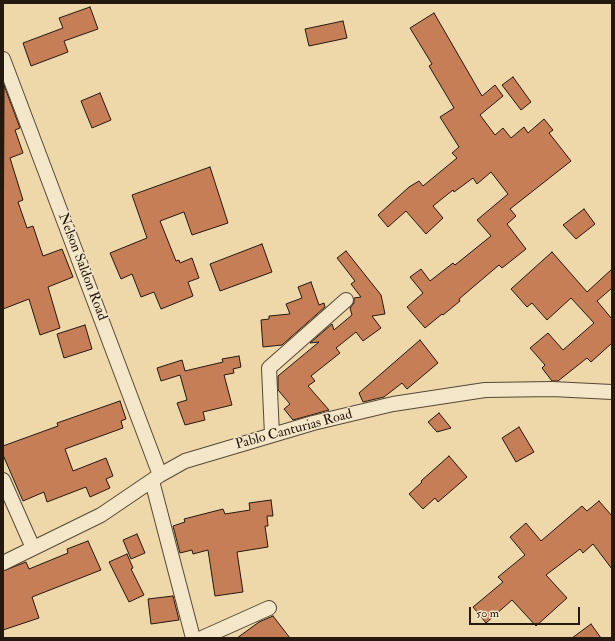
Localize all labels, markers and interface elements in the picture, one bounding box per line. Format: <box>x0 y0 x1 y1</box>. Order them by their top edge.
street label: Nelson Saldon Road <box>54 211 110 323</box>
street label: Pablo Canturias Road <box>234 406 354 454</box>
scale bar <box>471 599 582 625</box>
text: 50 m <box>476 606 499 621</box>

